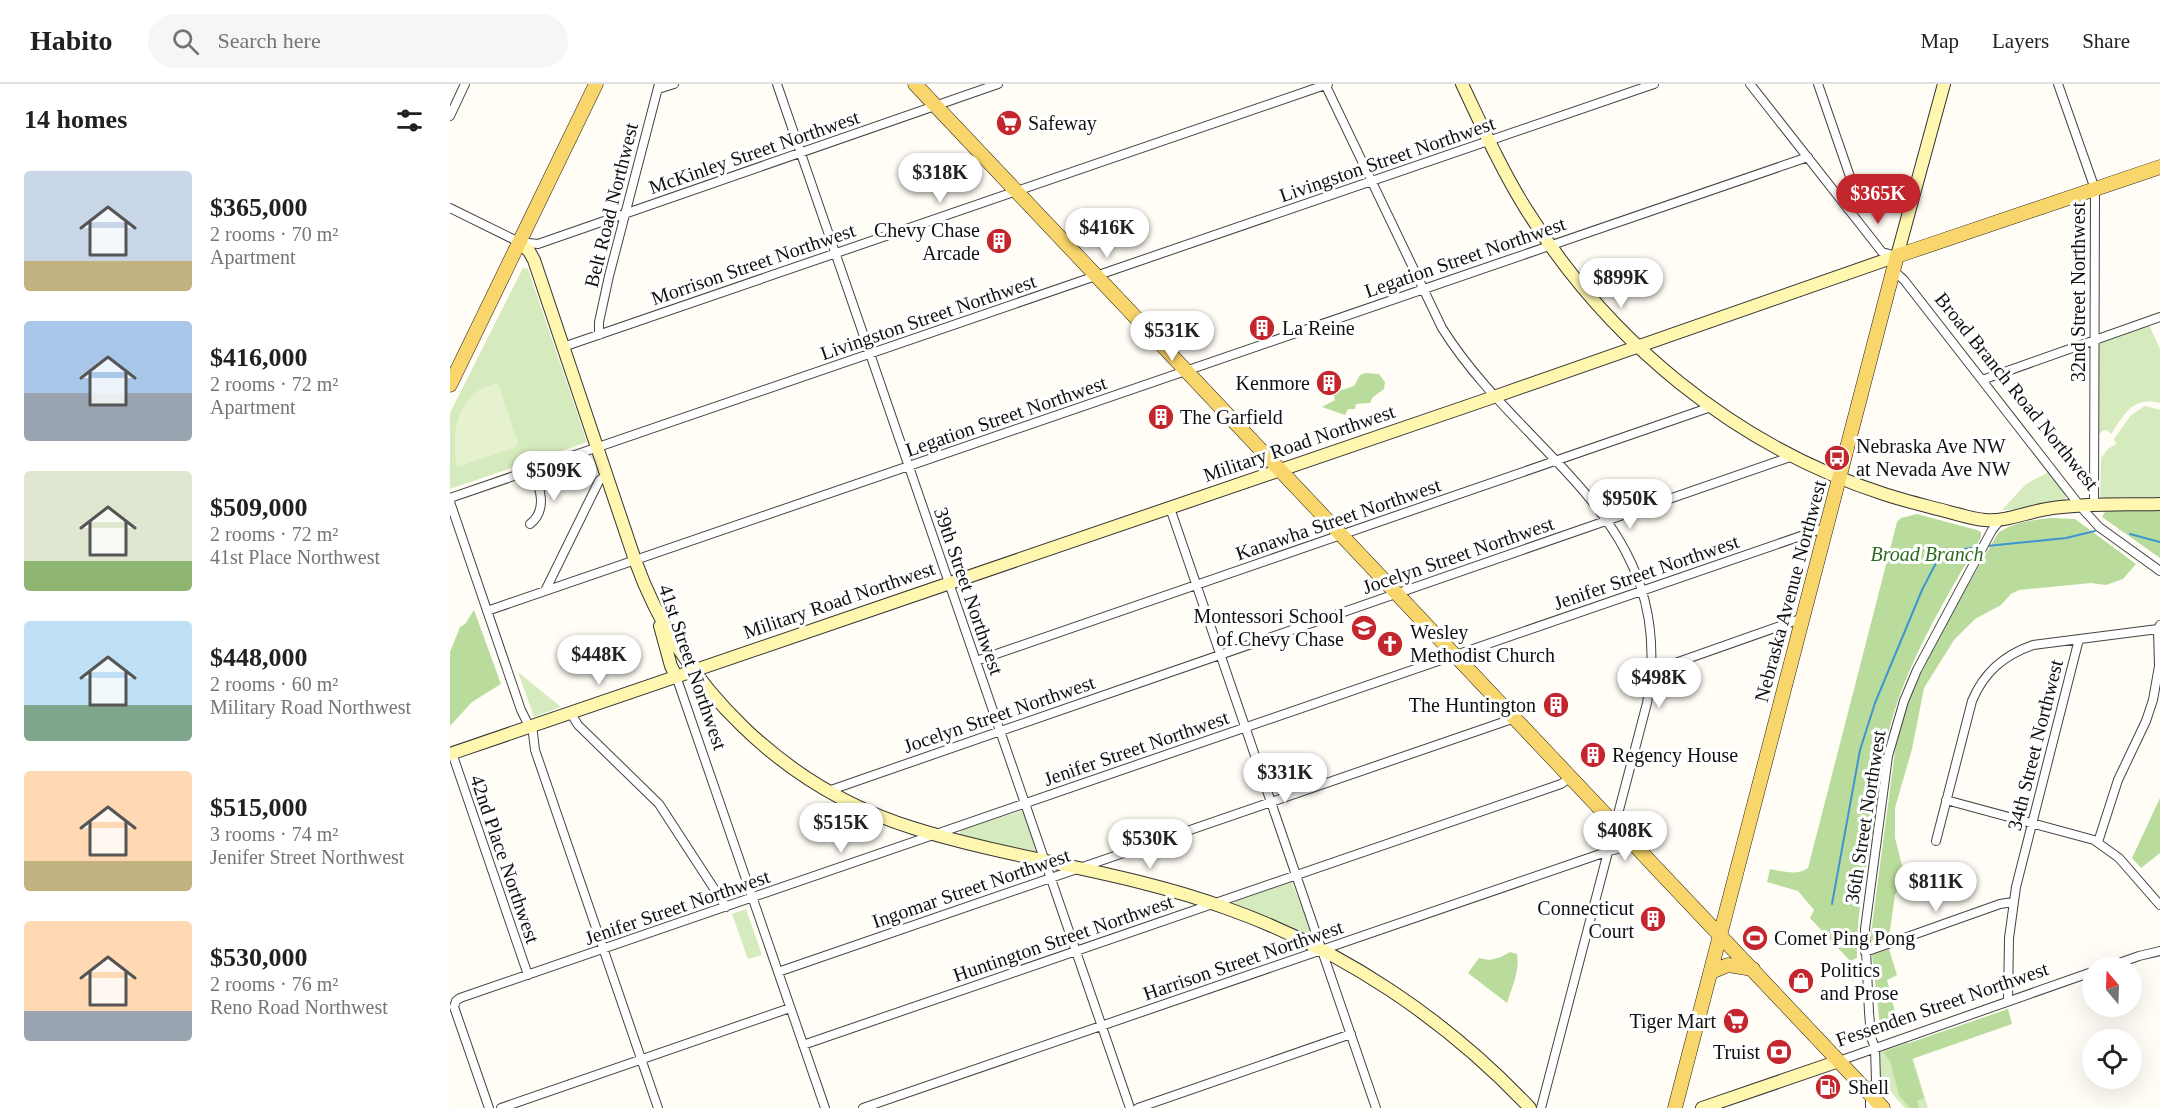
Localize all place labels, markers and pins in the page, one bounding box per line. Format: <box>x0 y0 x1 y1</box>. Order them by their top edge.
supermarket icon: Safeway <box>994 108 1024 138</box>
place label: Safeway <box>1028 112 1097 135</box>
pin: $318K <box>898 153 982 204</box>
pin: $365K <box>1836 174 1920 225</box>
pin: $416K <box>1065 208 1149 259</box>
place label: Chevy Chase Arcade <box>874 219 980 264</box>
building icon: Chevy Chase Arcade <box>984 226 1014 256</box>
pin: $899K <box>1579 258 1663 309</box>
pin: $531K <box>1130 311 1214 362</box>
building icon: La Reine <box>1247 313 1277 343</box>
place label: La Reine <box>1282 317 1355 339</box>
building icon: Kenmore <box>1314 368 1344 398</box>
place label: Kenmore <box>1236 372 1310 394</box>
building icon: The Garfield <box>1146 402 1176 432</box>
place label: The Garfield <box>1180 406 1283 428</box>
place label: Nebraska Ave NW at Nevada Ave NW <box>1856 435 2011 480</box>
bus stop icon: Nebraska Ave NW at Nevada Ave NW <box>1822 443 1852 473</box>
pin: $509K <box>512 451 596 502</box>
pin: $950K <box>1588 479 1672 530</box>
place label: Montessori School of Chevy Chase <box>1193 605 1344 651</box>
school or university icon: Montessori School of Chevy Chase <box>1349 613 1379 643</box>
place label: Wesley Methodist Church <box>1410 621 1555 666</box>
church icon: Wesley Methodist Church <box>1375 629 1405 659</box>
pin: $448K <box>557 635 641 686</box>
pin: $498K <box>1617 658 1701 709</box>
building icon: The Huntington <box>1541 690 1571 720</box>
place label: The Huntington <box>1409 694 1536 717</box>
building icon: Regency House <box>1578 740 1608 770</box>
place label: Regency House <box>1612 744 1738 767</box>
pin: $331K <box>1243 753 1327 804</box>
pin: $515K <box>799 803 883 854</box>
pin: $408K <box>1583 811 1667 862</box>
pin: $530K <box>1108 819 1192 870</box>
pin: $811K <box>1894 862 1978 913</box>
place label: Connecticut Court <box>1537 897 1634 942</box>
building icon: Connecticut Court <box>1638 904 1668 934</box>
sports icon: Comet Ping Pong <box>1740 923 1770 953</box>
place label: Comet Ping Pong <box>1774 927 1915 950</box>
place label: Politics and Prose <box>1820 959 1898 1004</box>
shop icon: Politics and Prose <box>1786 966 1816 996</box>
supermarket icon: Tiger Mart <box>1721 1006 1751 1036</box>
place label: Tiger Mart <box>1630 1010 1716 1033</box>
bank icon: Truist <box>1764 1037 1794 1067</box>
place label: Truist <box>1713 1041 1760 1063</box>
fuel station icon: Shell <box>1813 1072 1843 1102</box>
place label: Shell <box>1848 1076 1890 1098</box>

